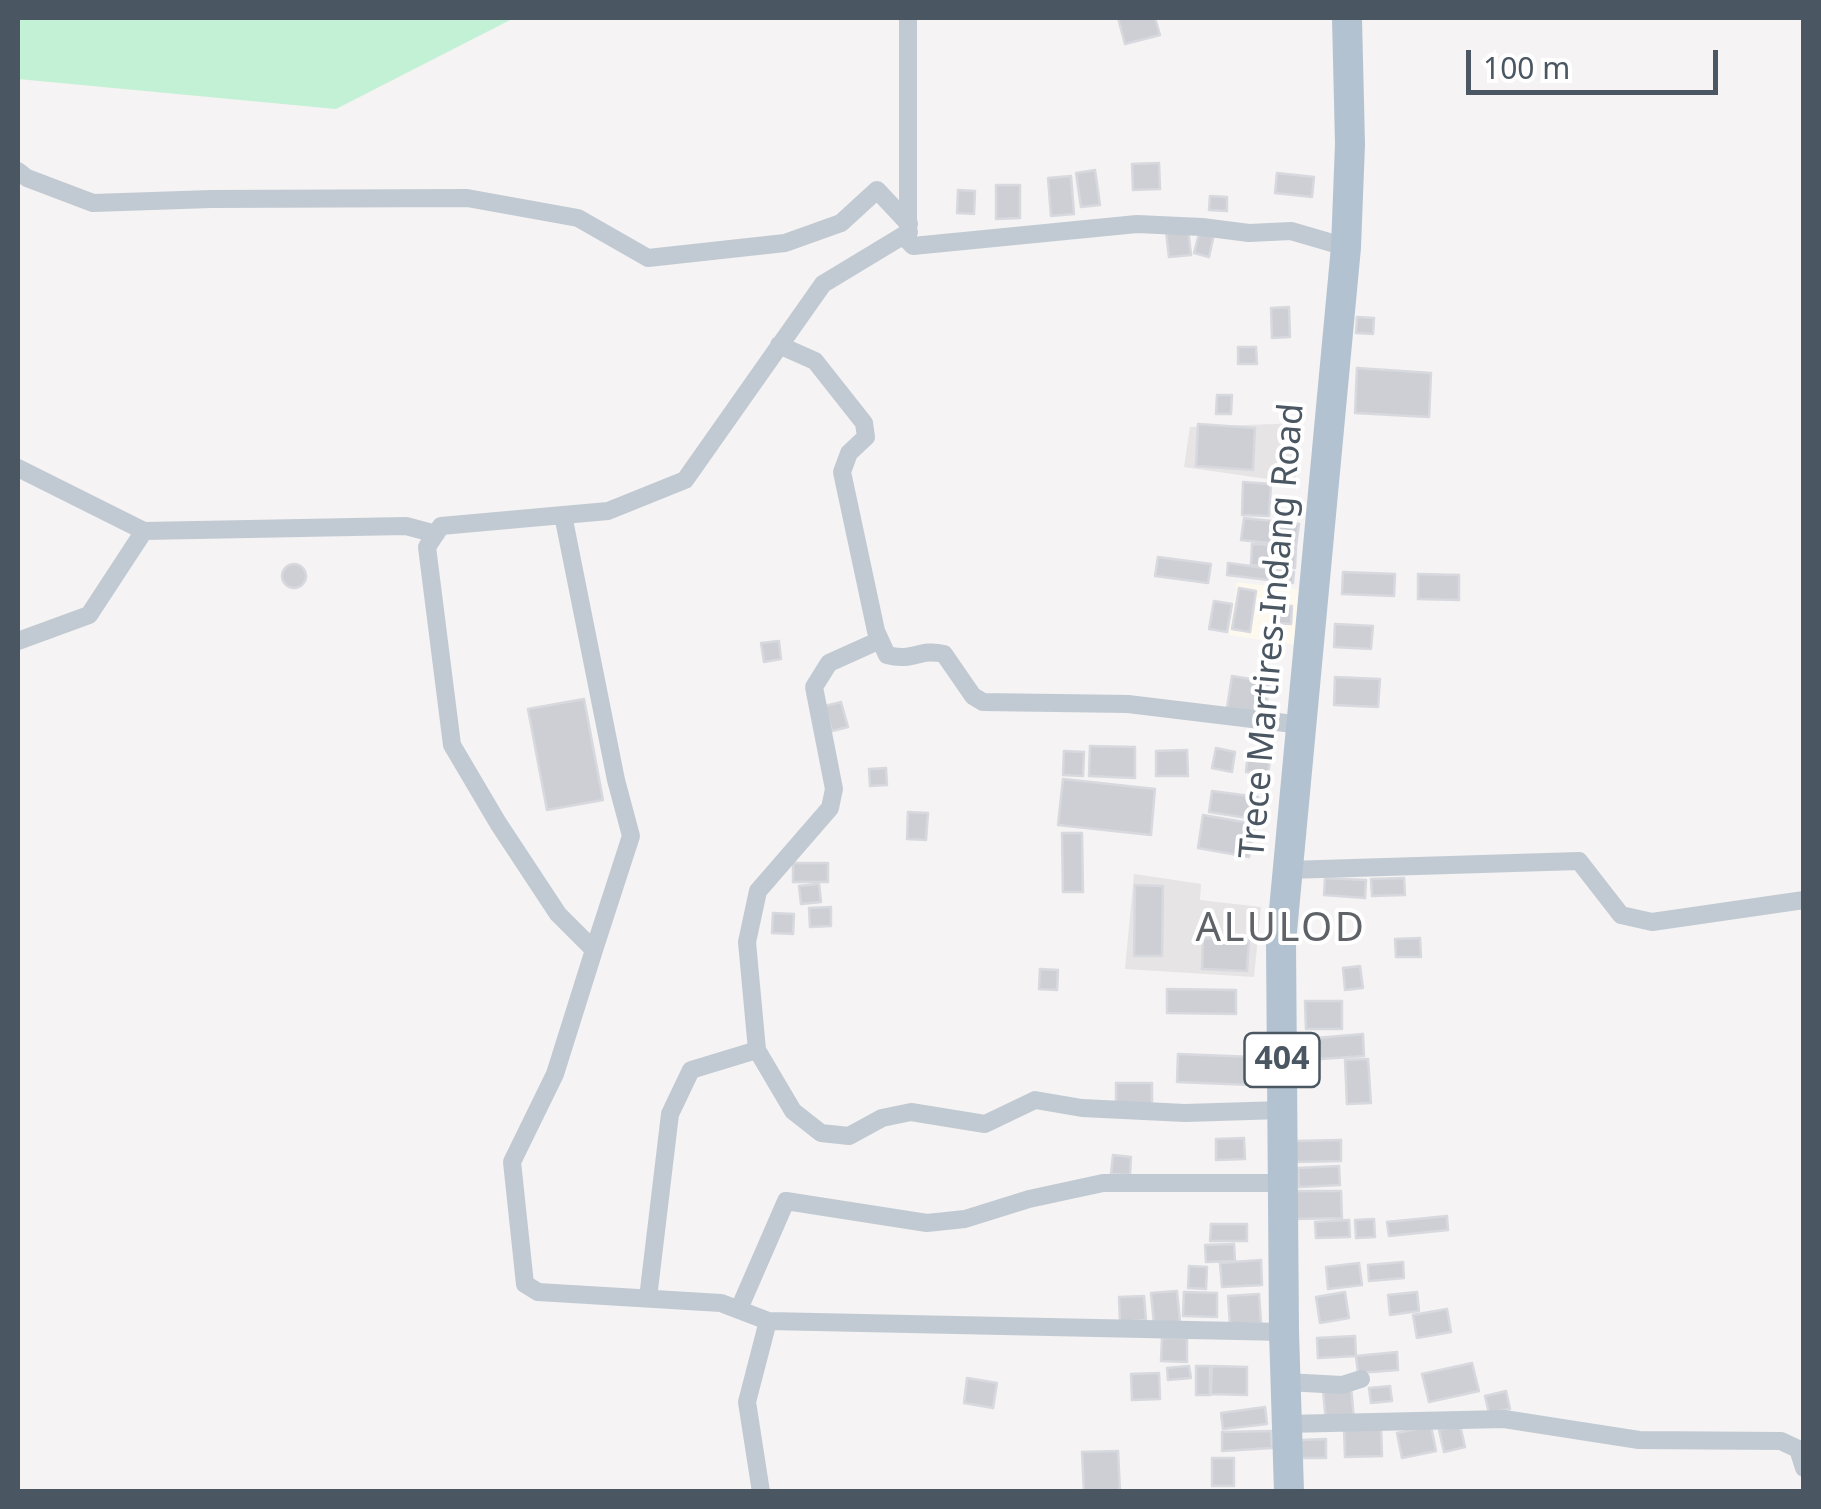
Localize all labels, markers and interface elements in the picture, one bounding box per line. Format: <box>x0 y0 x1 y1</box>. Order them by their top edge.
scale bar <box>1471 30 1724 92</box>
text: 100 m <box>1483 47 1570 88</box>
street label: Trece Martires-Indang Road <box>1232 402 1314 860</box>
district label: ALULOD <box>1196 906 1366 954</box>
road number: 404 <box>1244 1033 1320 1087</box>

